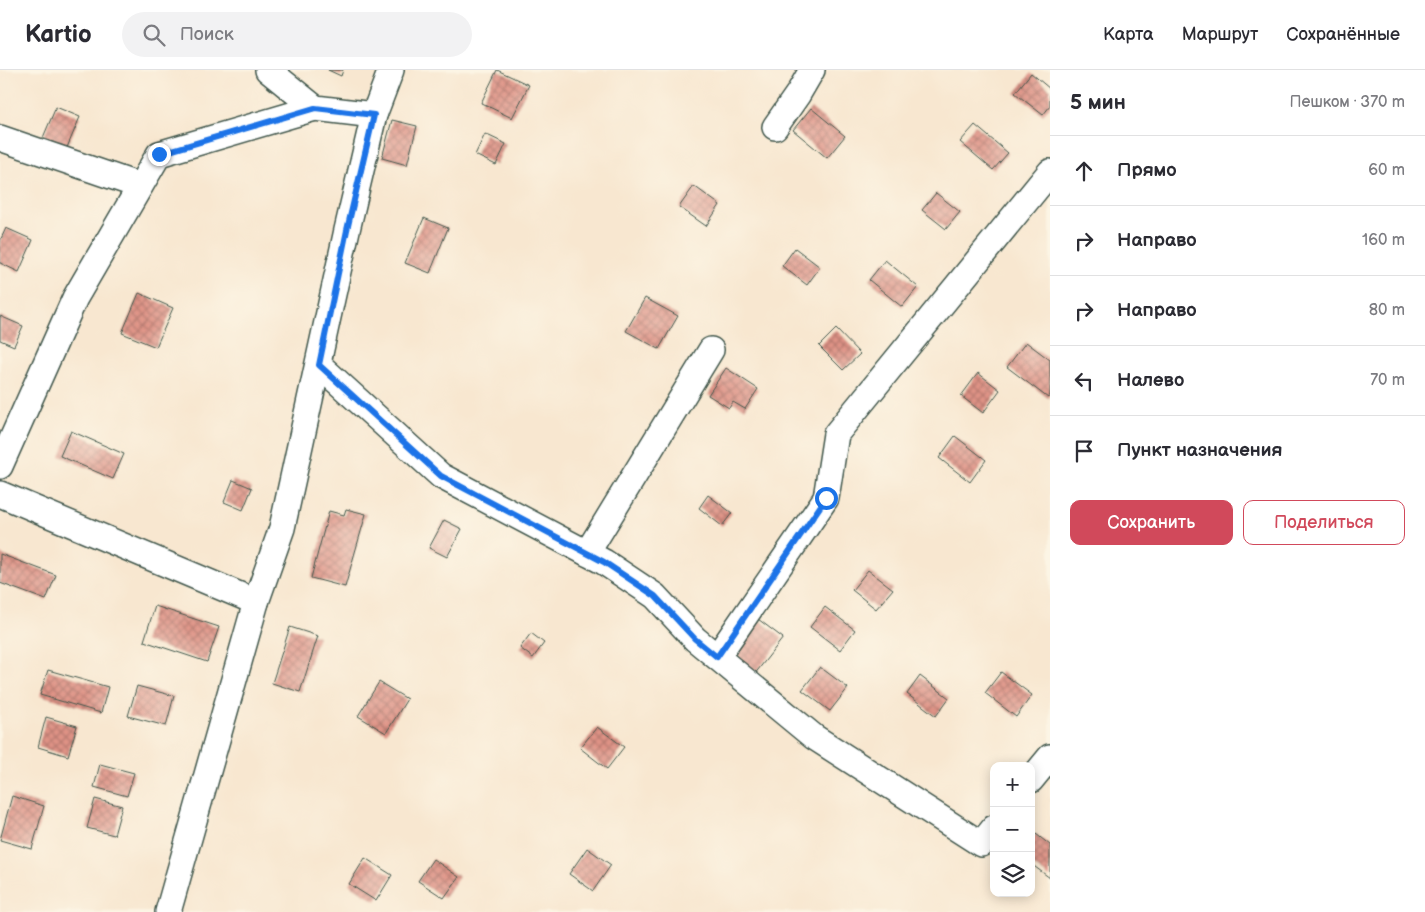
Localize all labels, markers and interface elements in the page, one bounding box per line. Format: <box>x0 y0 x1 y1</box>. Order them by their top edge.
search box <box>122 12 472 57</box>
text: Kartio <box>25 20 92 49</box>
icon: search <box>140 21 168 49</box>
text: Поиск <box>180 23 234 46</box>
text: Карта <box>1103 24 1154 45</box>
text: Маршрут <box>1182 24 1258 45</box>
text: Сохранённые <box>1286 24 1400 45</box>
text: 5 мин <box>1070 90 1126 115</box>
text: Пешком · 370 m <box>1290 93 1405 112</box>
route end <box>148 143 171 166</box>
icon: ahead <box>1070 157 1098 185</box>
text: Прямо <box>1117 159 1177 182</box>
text: 60 m <box>1368 161 1405 180</box>
icon: right <box>1070 227 1098 255</box>
text: Направо <box>1117 229 1197 252</box>
text: 160 m <box>1362 231 1405 250</box>
icon: right <box>1070 297 1098 325</box>
text: Направо <box>1117 299 1197 322</box>
text: 80 m <box>1369 301 1405 320</box>
icon: left <box>1070 367 1098 395</box>
text: Налево <box>1117 369 1184 392</box>
text: 70 m <box>1370 371 1405 390</box>
icon: arrive <box>1070 437 1098 465</box>
text: Пункт назначения <box>1117 439 1282 462</box>
route start <box>815 487 838 510</box>
button: Сохранить <box>1070 500 1233 545</box>
button: Поделиться <box>1243 500 1405 545</box>
map controls <box>990 762 1035 897</box>
button: + <box>990 762 1035 807</box>
button: − <box>990 807 1035 852</box>
button: layers <box>990 852 1035 897</box>

